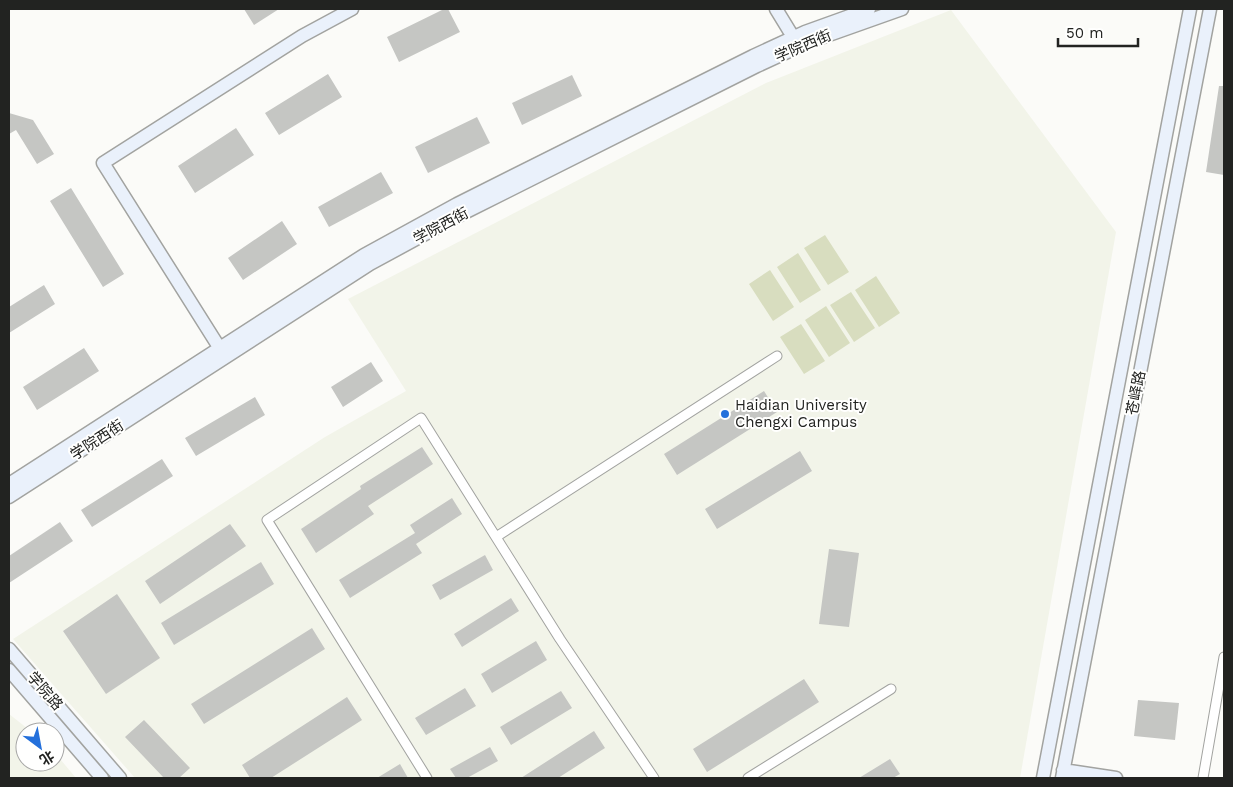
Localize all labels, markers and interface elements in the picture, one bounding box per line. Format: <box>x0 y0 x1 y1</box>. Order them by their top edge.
scale bar <box>1058 15 1138 47</box>
text: 50 m <box>1066 24 1103 42</box>
street label: 学院西街 <box>772 26 834 66</box>
street label: 学院西街 <box>410 204 472 248</box>
street label: 苍峄路 <box>1123 369 1149 417</box>
place label: Haidian University Chengxi Campus <box>735 396 867 431</box>
marker: Haidian University Chengxi Campus <box>719 408 731 420</box>
street label: 学院西街 <box>67 416 127 464</box>
street label: 学院路 <box>23 668 67 714</box>
north arrow <box>15 722 65 772</box>
text: 北 <box>37 748 57 769</box>

